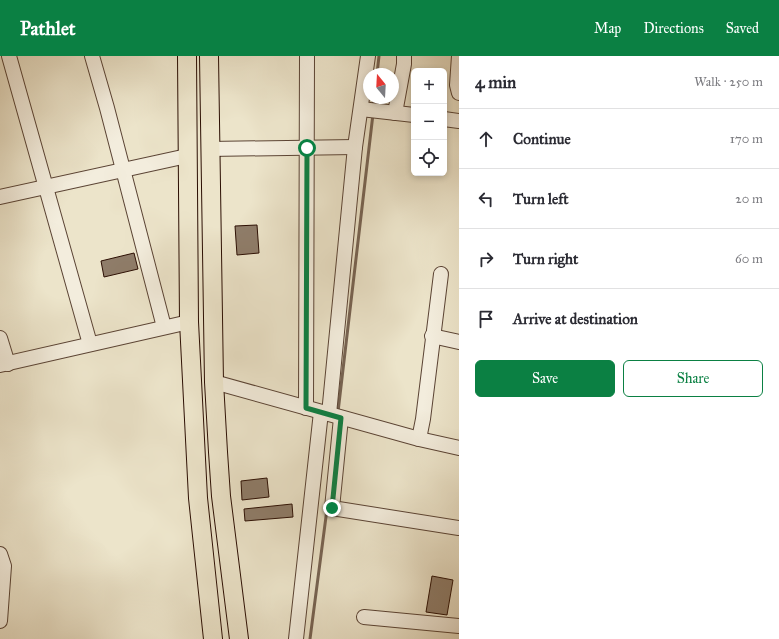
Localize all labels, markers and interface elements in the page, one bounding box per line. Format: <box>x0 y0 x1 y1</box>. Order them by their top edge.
text: Pathlet <box>20 17 76 40</box>
text: Map <box>594 20 621 37</box>
text: Directions <box>643 20 704 37</box>
text: Saved <box>726 20 759 37</box>
north arrow <box>363 68 399 104</box>
map controls <box>411 68 447 176</box>
button: + <box>411 68 447 104</box>
text: 4 min <box>475 72 516 93</box>
text: Walk · 250 m <box>694 74 763 90</box>
button: − <box>411 104 447 140</box>
icon: ahead <box>475 128 497 150</box>
text: Continue <box>513 130 571 148</box>
text: 170 m <box>730 131 763 147</box>
route start <box>298 139 316 157</box>
button: locate <box>411 140 447 176</box>
icon: left <box>475 188 497 210</box>
text: Turn left <box>513 190 569 208</box>
text: 20 m <box>735 191 763 207</box>
icon: right <box>475 248 497 270</box>
text: Turn right <box>513 250 578 268</box>
text: 60 m <box>735 251 763 267</box>
icon: arrive <box>475 308 497 330</box>
text: Arrive at destination <box>513 310 638 328</box>
button: Save <box>475 360 615 397</box>
button: Share <box>623 360 763 397</box>
route end <box>323 499 341 517</box>

